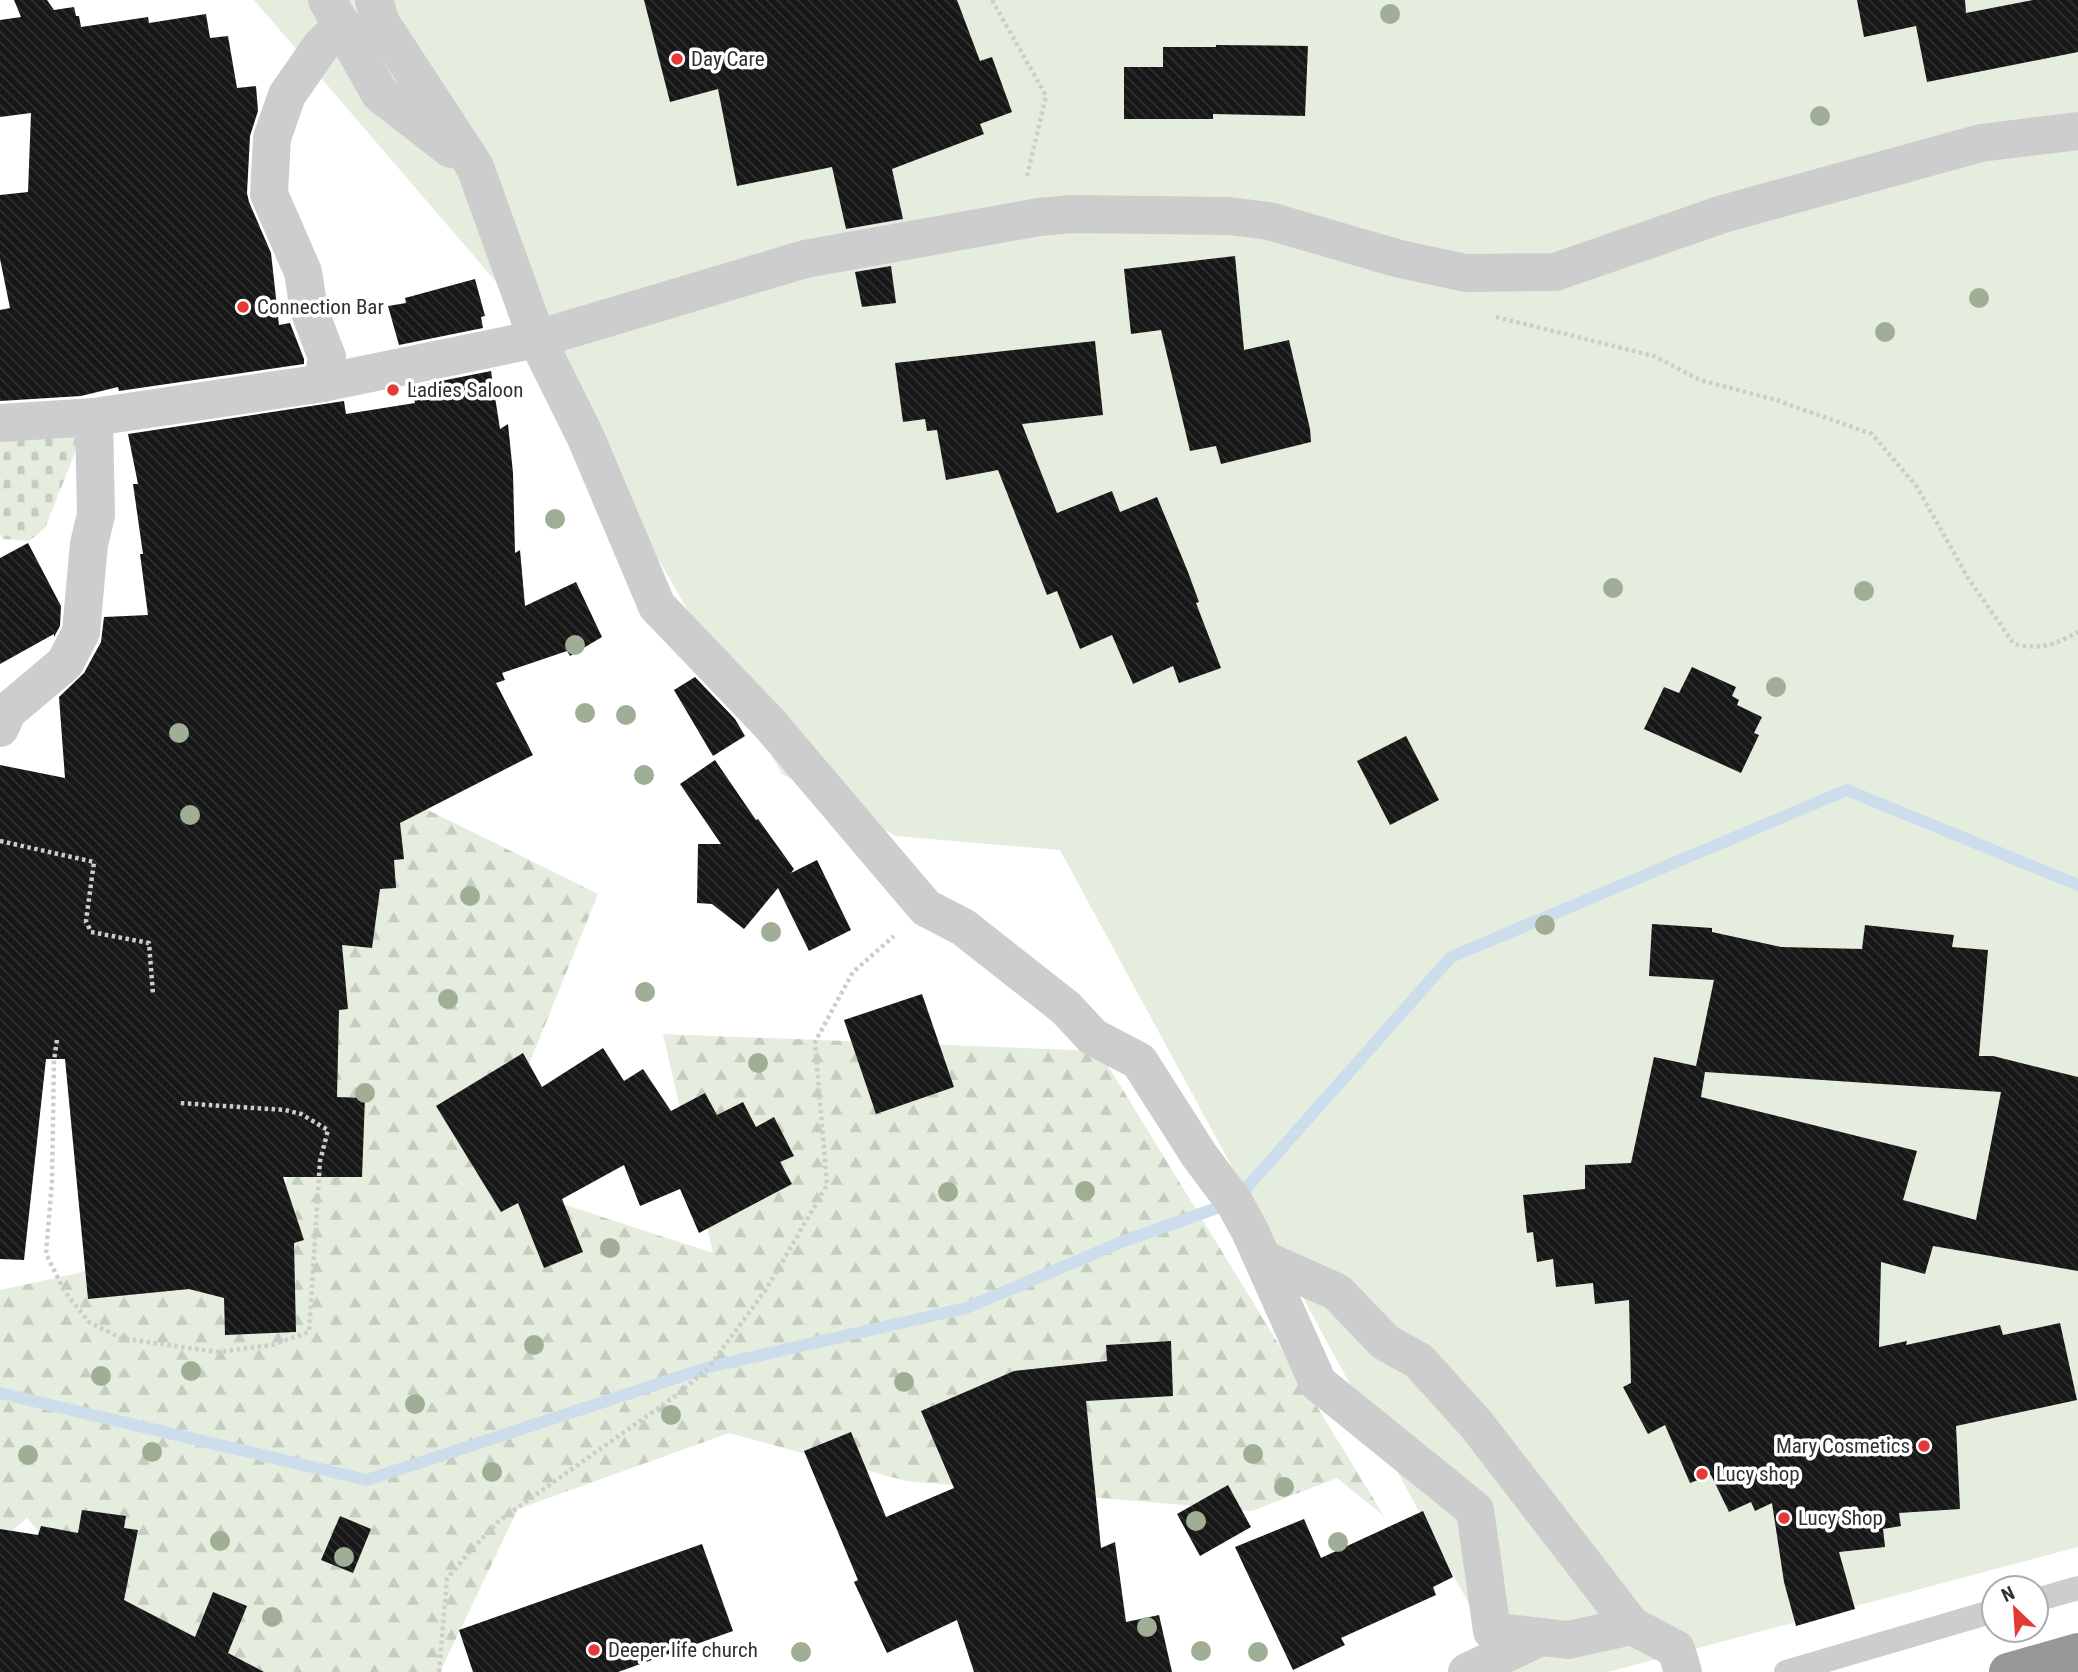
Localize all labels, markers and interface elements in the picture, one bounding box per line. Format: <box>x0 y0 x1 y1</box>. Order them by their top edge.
place label: Day Care <box>691 47 765 71</box>
marker: Day Care <box>669 51 685 67</box>
place label: Connection Bar <box>257 295 384 319</box>
marker: Connection Bar <box>235 299 251 315</box>
place label: Ladies Saloon <box>407 378 524 402</box>
marker: Ladies Saloon <box>385 382 401 398</box>
place label: Mary Cosmetics <box>1776 1434 1910 1458</box>
marker: Mary Cosmetics <box>1916 1438 1932 1454</box>
place label: Lucy shop <box>1716 1462 1800 1486</box>
marker: Lucy shop <box>1694 1466 1710 1482</box>
place label: Lucy Shop <box>1798 1506 1883 1530</box>
marker: Lucy Shop <box>1776 1510 1792 1526</box>
north arrow <box>1980 1574 2050 1644</box>
text: N <box>1998 1581 2018 1607</box>
place label: Deeper life church <box>608 1638 758 1662</box>
marker: Deeper life church <box>586 1642 602 1658</box>

